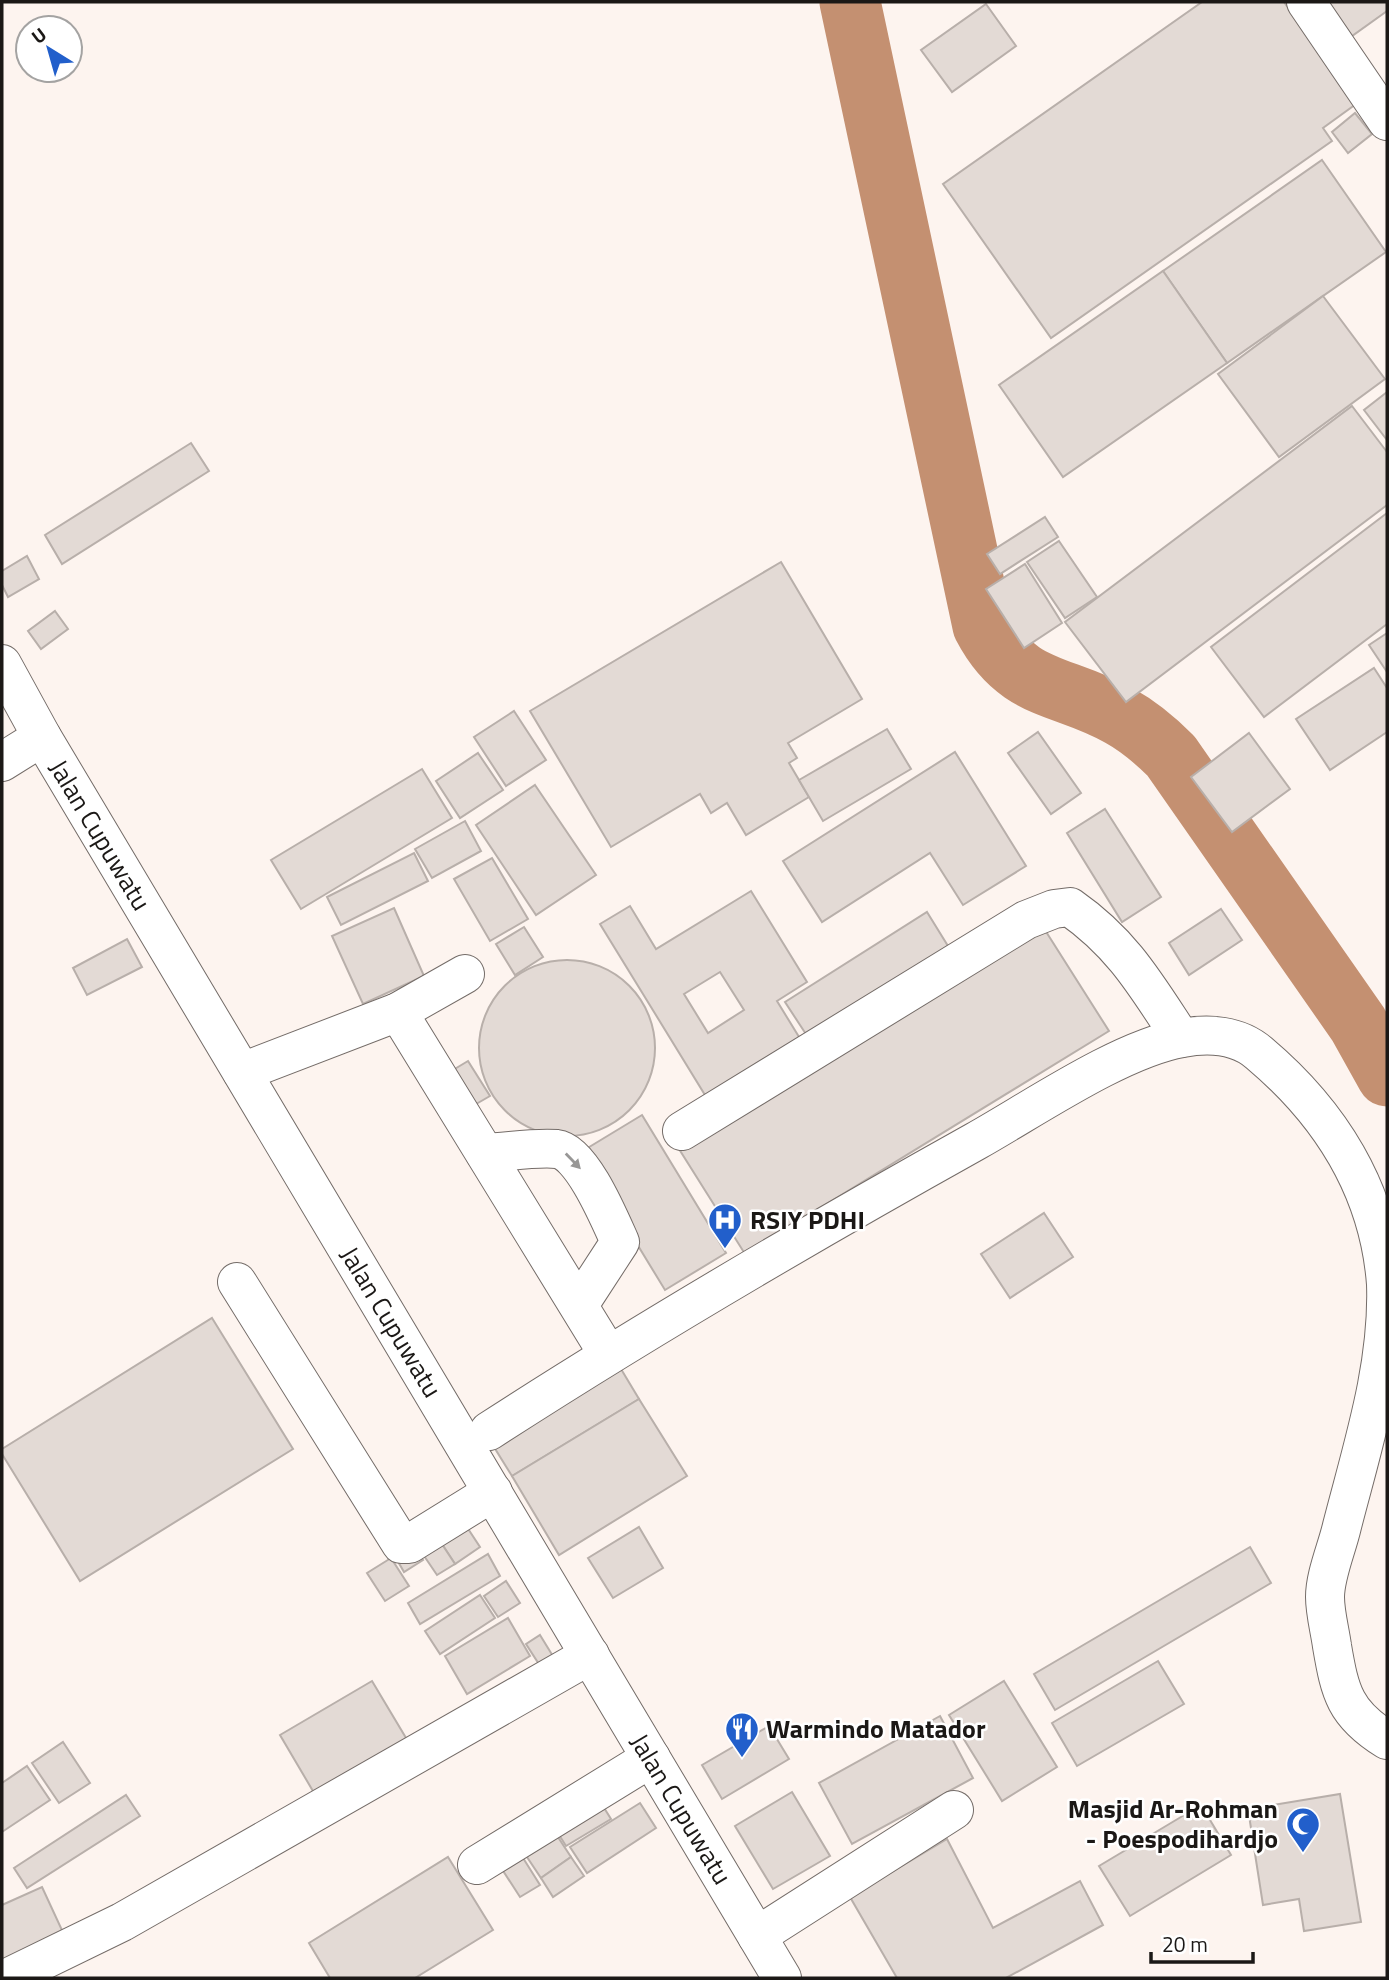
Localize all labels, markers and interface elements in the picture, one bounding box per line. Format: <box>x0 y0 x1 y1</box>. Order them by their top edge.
north arrow <box>14 14 84 84</box>
text: U <box>25 20 52 50</box>
street label: Jalan Cupuwatu <box>40 752 161 918</box>
one-way arrow <box>564 1153 581 1170</box>
place label: RSIY PDHI <box>750 1200 865 1239</box>
hospital icon: RSIY PDHI <box>706 1201 744 1250</box>
street label: Jalan Cupuwatu <box>331 1239 452 1405</box>
place label: Warmindo Matador <box>766 1709 986 1748</box>
restaurant icon: Warmindo Matador <box>723 1710 761 1759</box>
street label: Jalan Cupuwatu <box>621 1726 742 1892</box>
place label: Masjid Ar-Rohman - Poespodihardjo <box>1068 1789 1278 1858</box>
mosque icon: Masjid Ar-Rohman - Poespodihardjo <box>1284 1805 1322 1854</box>
scale bar <box>1151 1920 1252 1964</box>
text: 20 m <box>1162 1928 1208 1960</box>

